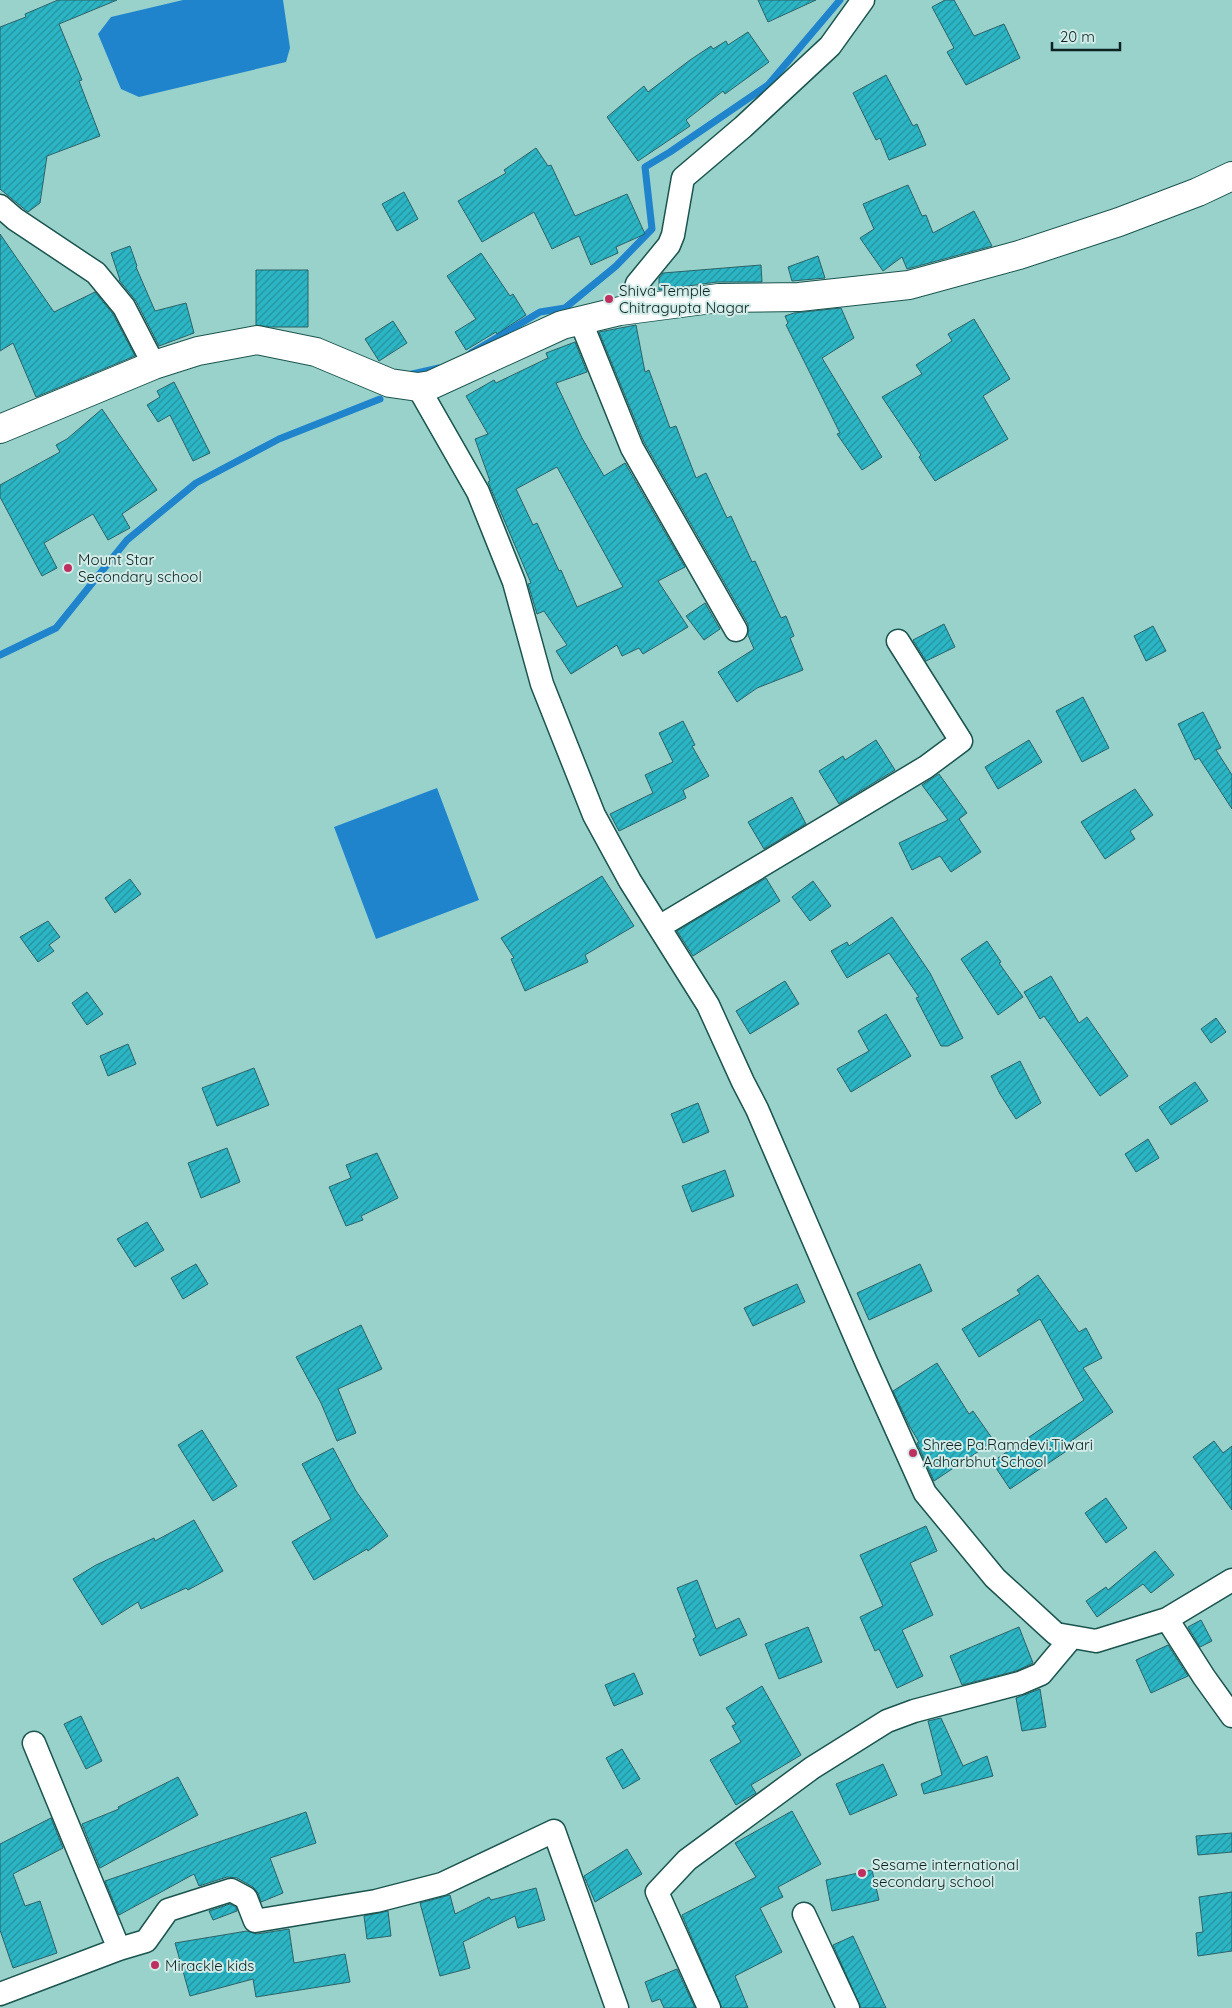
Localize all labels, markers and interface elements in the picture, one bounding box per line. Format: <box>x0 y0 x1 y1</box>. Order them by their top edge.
scale bar <box>1052 20 1120 52</box>
text: 20 m <box>1060 27 1095 46</box>
place label: Shiva Temple Chitragupta Nagar <box>619 281 750 317</box>
marker: Shiva Temple Chitragupta Nagar <box>603 293 615 305</box>
place label: Mount Star Secondary school <box>78 550 202 586</box>
marker: Mount Star Secondary school <box>62 562 74 574</box>
place label: Shree Pa.Ramdevi.Tiwari Adharbhut School <box>923 1435 1093 1471</box>
marker: Shree Pa.Ramdevi.Tiwari Adharbhut School <box>907 1447 919 1459</box>
place label: Sesame international secondary school <box>872 1855 1019 1891</box>
marker: Sesame international secondary school <box>856 1867 868 1879</box>
place label: Mirackle kids <box>165 1956 254 1975</box>
marker: Mirackle kids <box>149 1959 161 1971</box>

